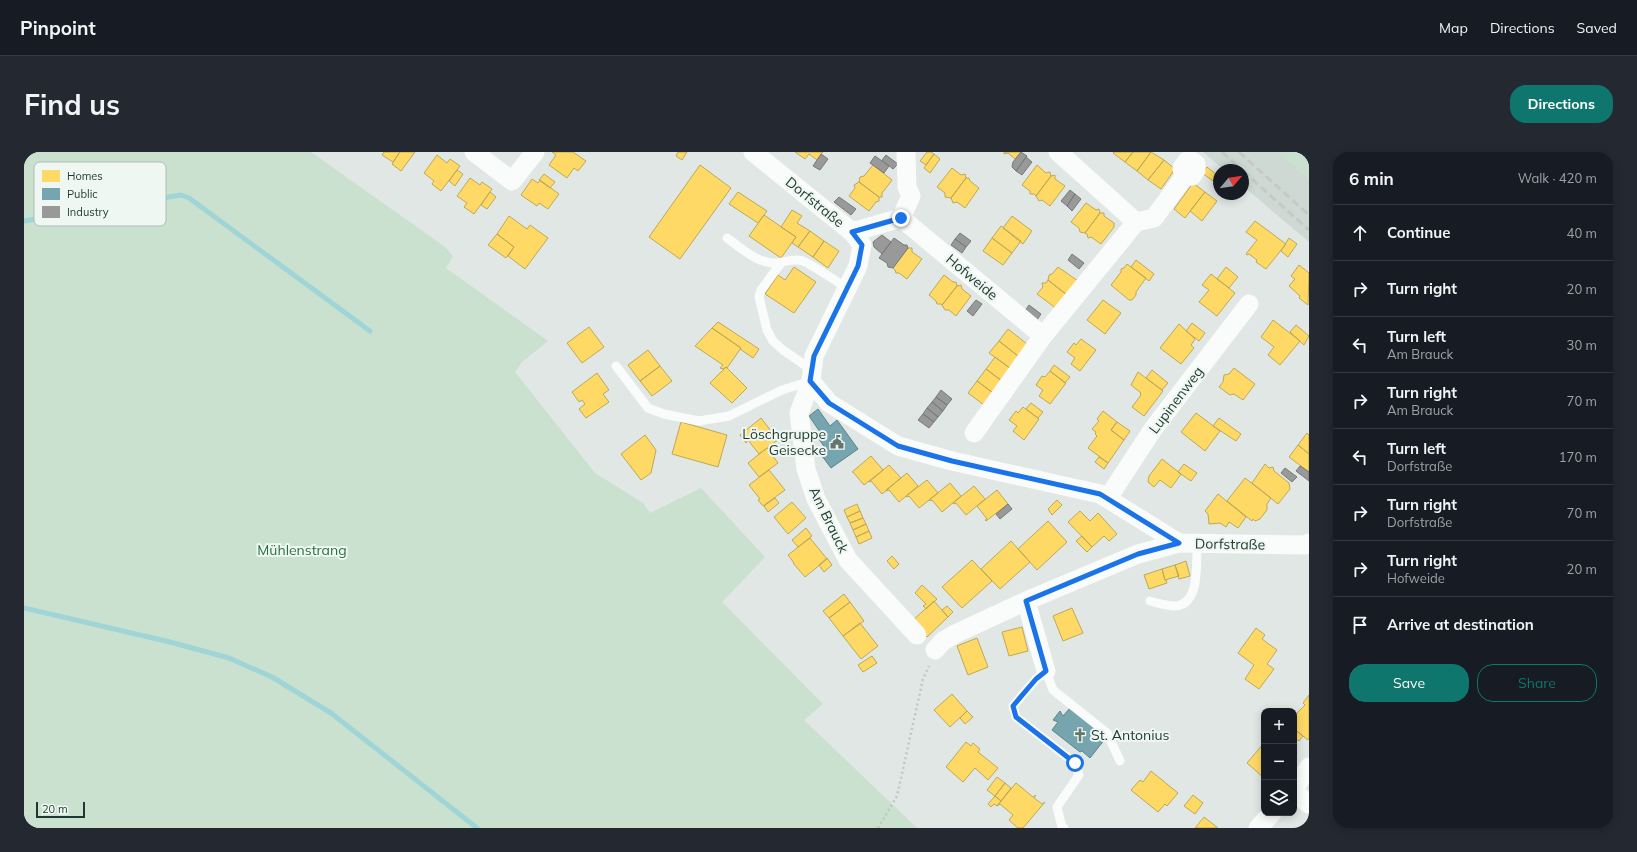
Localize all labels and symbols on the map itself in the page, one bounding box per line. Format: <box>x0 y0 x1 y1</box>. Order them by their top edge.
legend <box>34 162 166 226</box>
north arrow <box>1213 164 1249 200</box>
text: Homes <box>67 169 103 183</box>
street label: Dorfstraße <box>782 173 848 231</box>
text: Public <box>67 187 98 201</box>
text: Industry <box>67 205 109 219</box>
route end <box>892 209 910 227</box>
street label: Hofweide <box>942 250 1002 304</box>
street label: Lupinenweg <box>1145 363 1207 437</box>
place label: Löschgruppe Geisecke <box>742 425 826 459</box>
public building icon: Löschgruppe Geisecke <box>829 434 845 450</box>
street label: Am Brauck <box>805 484 853 557</box>
street label: Dorfstraße <box>1195 534 1265 554</box>
park label: Mühlenstrang <box>257 541 347 559</box>
place label: St. Antonius <box>1091 726 1170 744</box>
church icon: St. Antonius <box>1072 727 1088 743</box>
route start <box>1066 754 1084 772</box>
scale bar <box>36 800 85 819</box>

